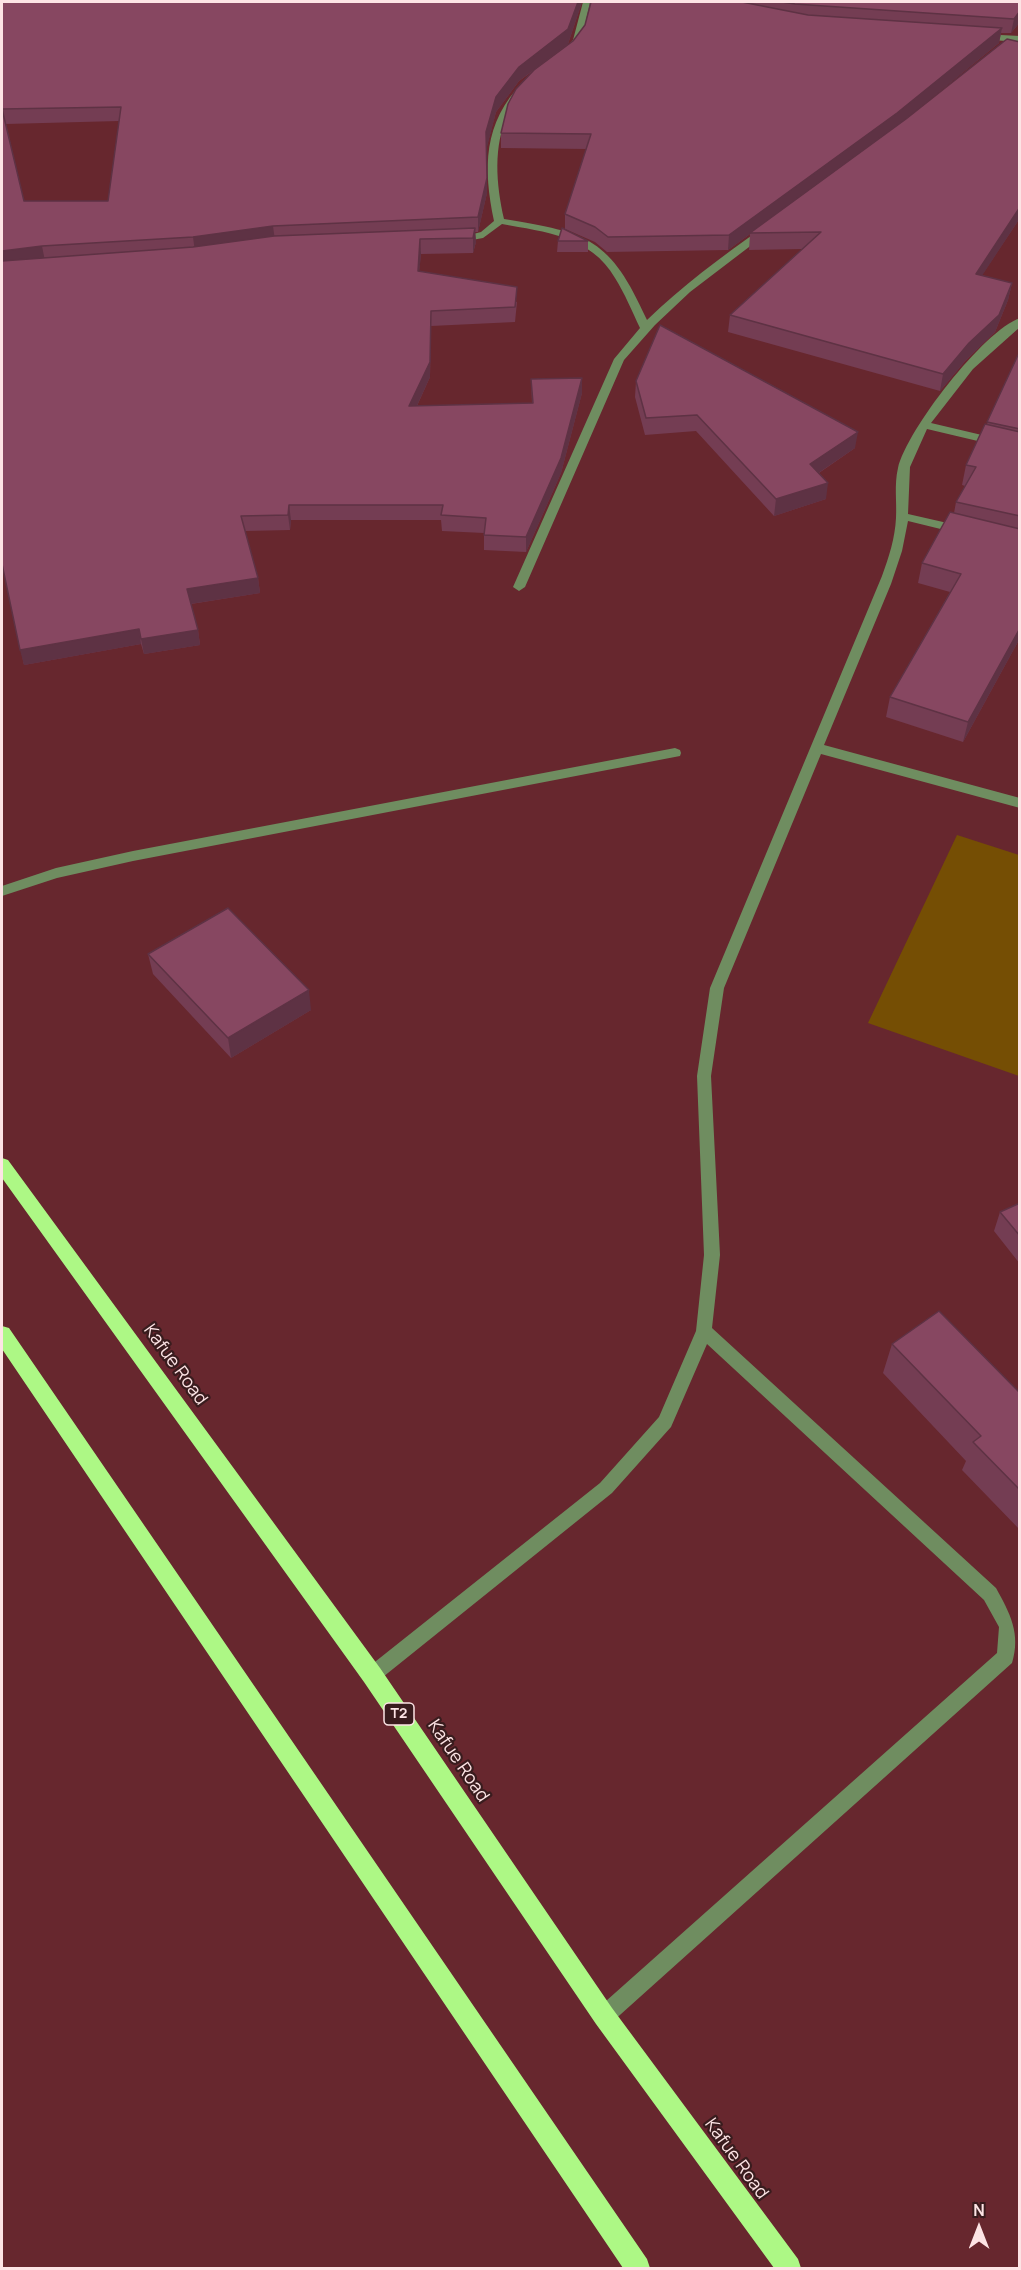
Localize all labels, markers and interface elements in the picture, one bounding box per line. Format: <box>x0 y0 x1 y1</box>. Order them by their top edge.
street label: Kafue Road <box>138 1320 212 1410</box>
road number: T2 <box>384 1703 414 1725</box>
street label: Kafue Road <box>423 1716 493 1806</box>
street label: Kafue Road <box>699 2114 773 2204</box>
north arrow <box>949 2198 1009 2258</box>
text: N <box>973 2199 985 2221</box>

